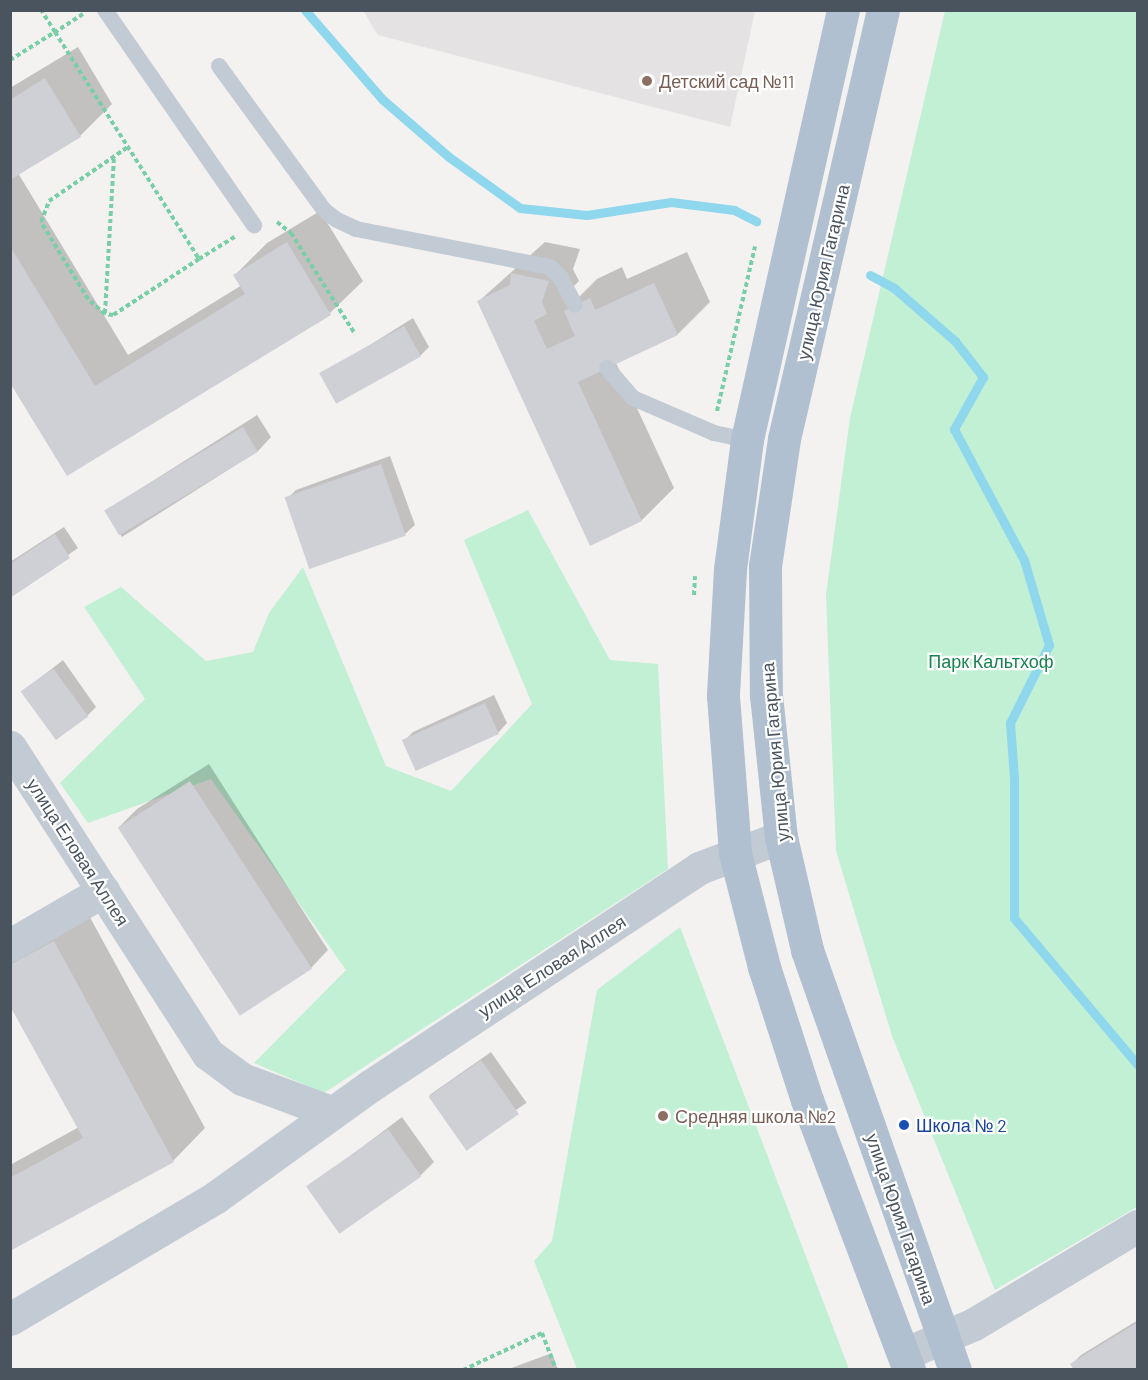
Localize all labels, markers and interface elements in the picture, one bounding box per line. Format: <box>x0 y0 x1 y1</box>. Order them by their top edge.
place label: Детский сад №11 <box>659 70 794 92</box>
marker: Детский сад №11 <box>640 74 654 88</box>
street label: улица Юрия Гагарина <box>792 182 854 362</box>
park label: Парк Кальтхоф <box>928 650 1054 672</box>
street label: улица Юрия Гагарина <box>756 662 794 842</box>
street label: улица Еловая Аллея <box>22 774 134 930</box>
street label: улица Еловая Аллея <box>474 910 630 1022</box>
place label: Средняя школа №2 <box>675 1105 836 1127</box>
marker: Средняя школа №2 <box>656 1109 670 1123</box>
place label: Школа № 2 <box>916 1114 1007 1136</box>
marker: Школа № 2 <box>897 1118 911 1132</box>
street label: улица Юрия Гагарина <box>862 1131 940 1307</box>

